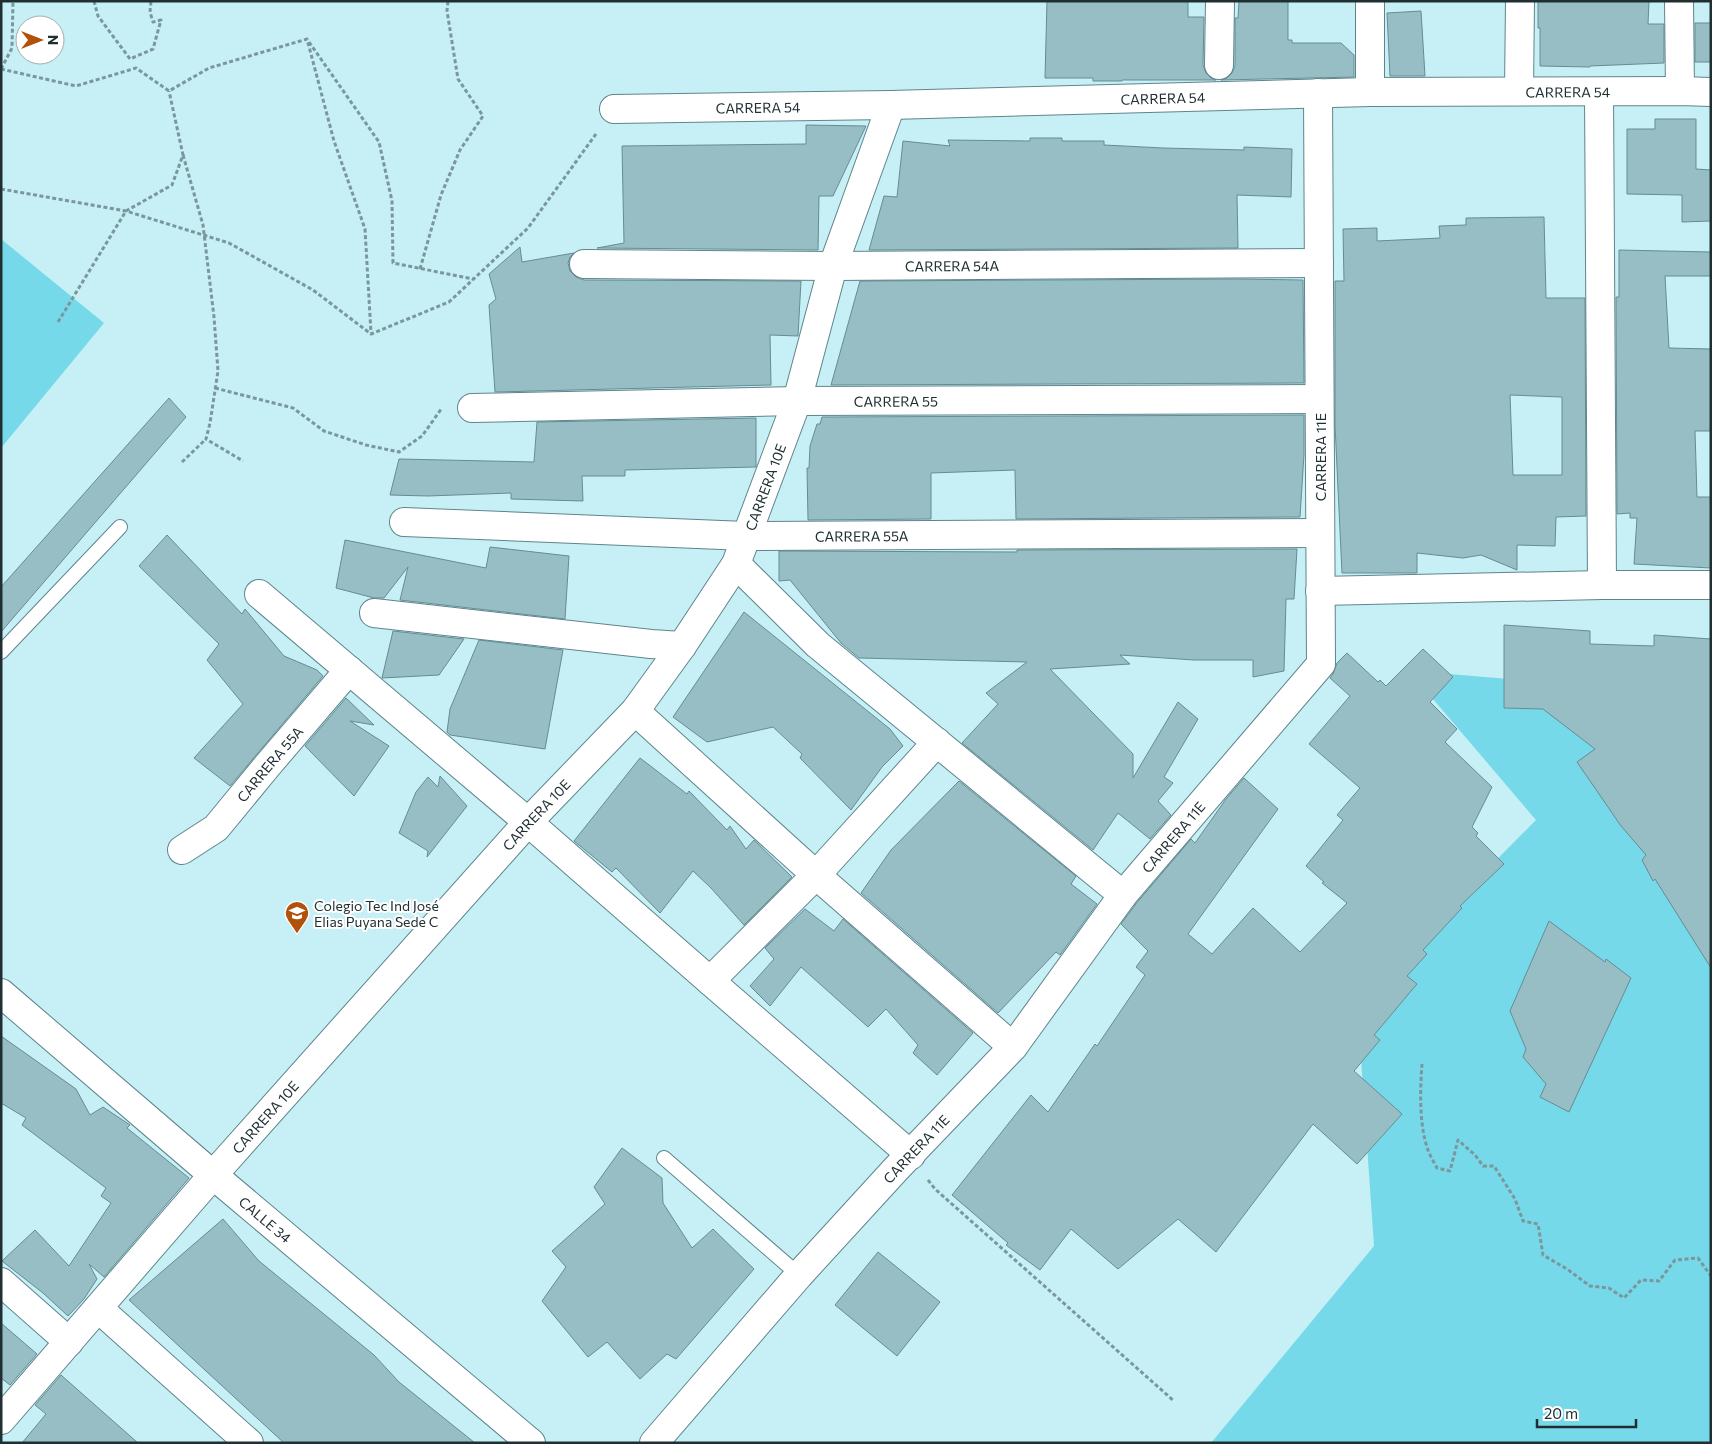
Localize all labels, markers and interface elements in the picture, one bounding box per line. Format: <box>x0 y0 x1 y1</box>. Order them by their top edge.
north arrow <box>15 15 65 65</box>
text: N <box>45 35 62 45</box>
street label: CARRERA 54 <box>1525 83 1611 100</box>
street label: CARRERA 54 <box>1120 88 1206 107</box>
street label: CARRERA 54 <box>716 98 801 116</box>
street label: CARRERA 54A <box>905 256 999 274</box>
street label: CARRERA 55 <box>854 392 938 409</box>
street label: CARRERA 11E <box>1312 413 1329 501</box>
street label: CARRERA 10E <box>741 441 789 533</box>
street label: CARRERA 55A <box>815 527 909 544</box>
street label: CARRERA 55A <box>233 722 306 805</box>
street label: CARRERA 10E <box>498 775 573 854</box>
street label: CARRERA 11E <box>1138 798 1208 876</box>
place label: Colegio Tec Ind José Elias Puyana Sede C <box>314 897 439 930</box>
school or university icon: Colegio Tec Ind José Elias Puyana Sede C <box>284 900 310 934</box>
street label: CARRERA 10E <box>228 1077 302 1157</box>
street label: CARRERA 11E <box>879 1111 952 1186</box>
street label: CALLE 34 <box>236 1193 295 1246</box>
scale bar <box>1537 1396 1636 1428</box>
text: 20 m <box>1544 1404 1578 1422</box>

